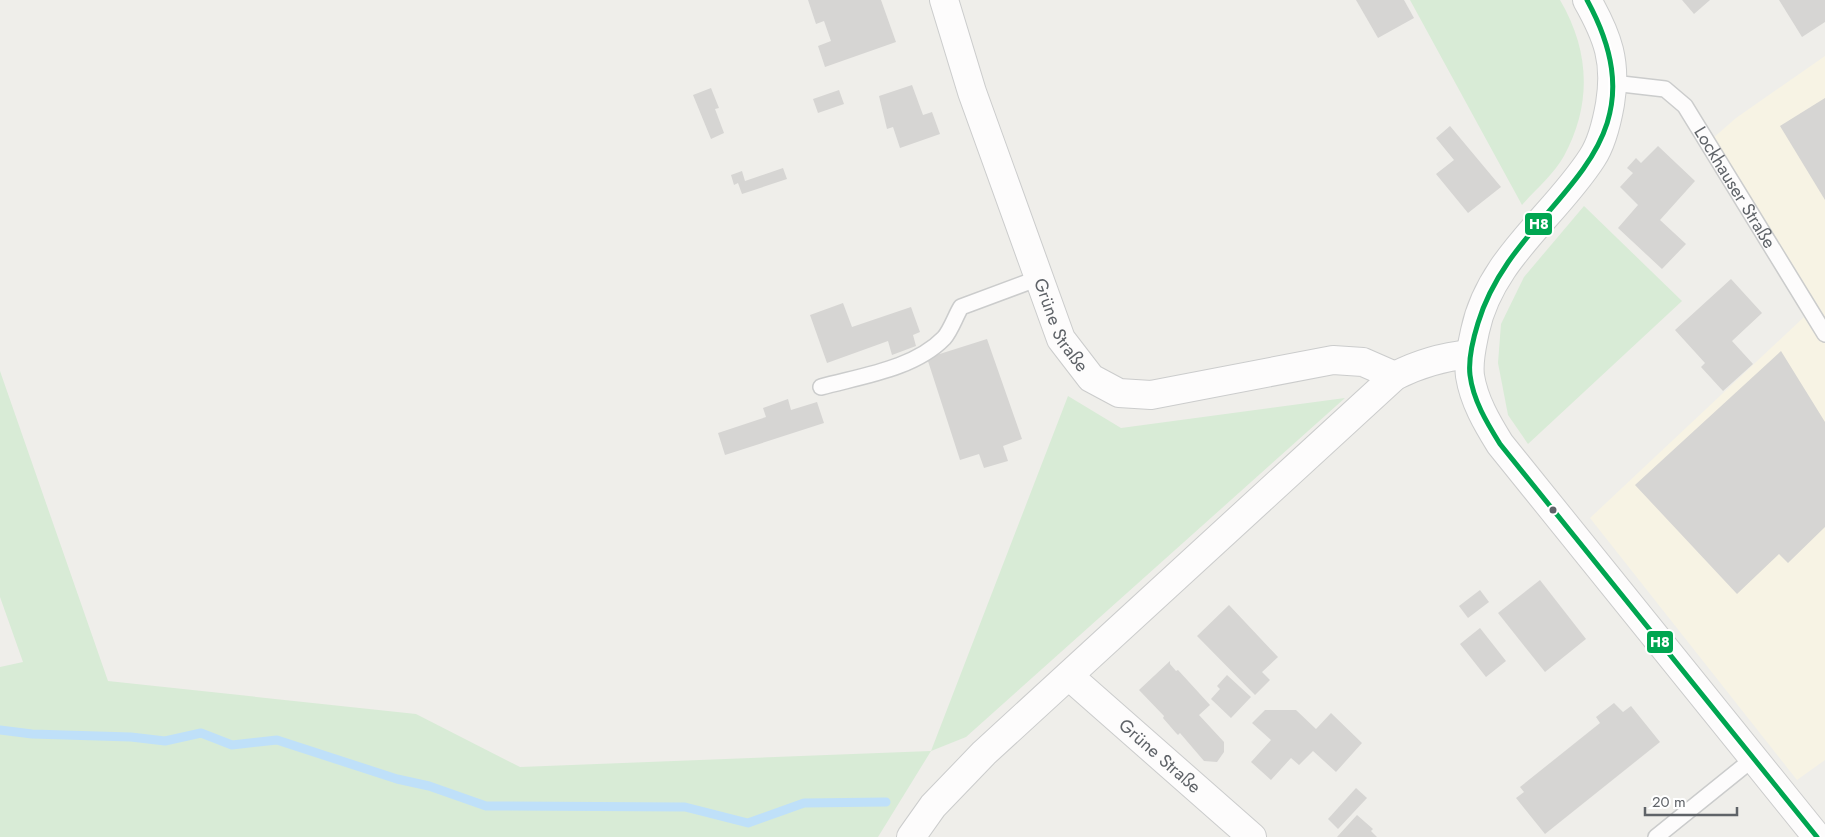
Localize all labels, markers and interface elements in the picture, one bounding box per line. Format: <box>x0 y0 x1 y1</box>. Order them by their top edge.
street label: Lockhauser Straße <box>1688 121 1782 253</box>
line badge: H8 <box>1524 212 1553 236</box>
text: H8 <box>1529 214 1549 234</box>
street label: Grüne Straße <box>1027 275 1095 377</box>
unlabelled marker <box>1548 505 1558 515</box>
line badge: H8 <box>1646 630 1674 654</box>
text: H8 <box>1650 632 1670 652</box>
street label: Grüne Straße <box>1113 712 1207 799</box>
scale bar <box>1645 784 1738 816</box>
text: 20 m <box>1652 791 1686 813</box>

